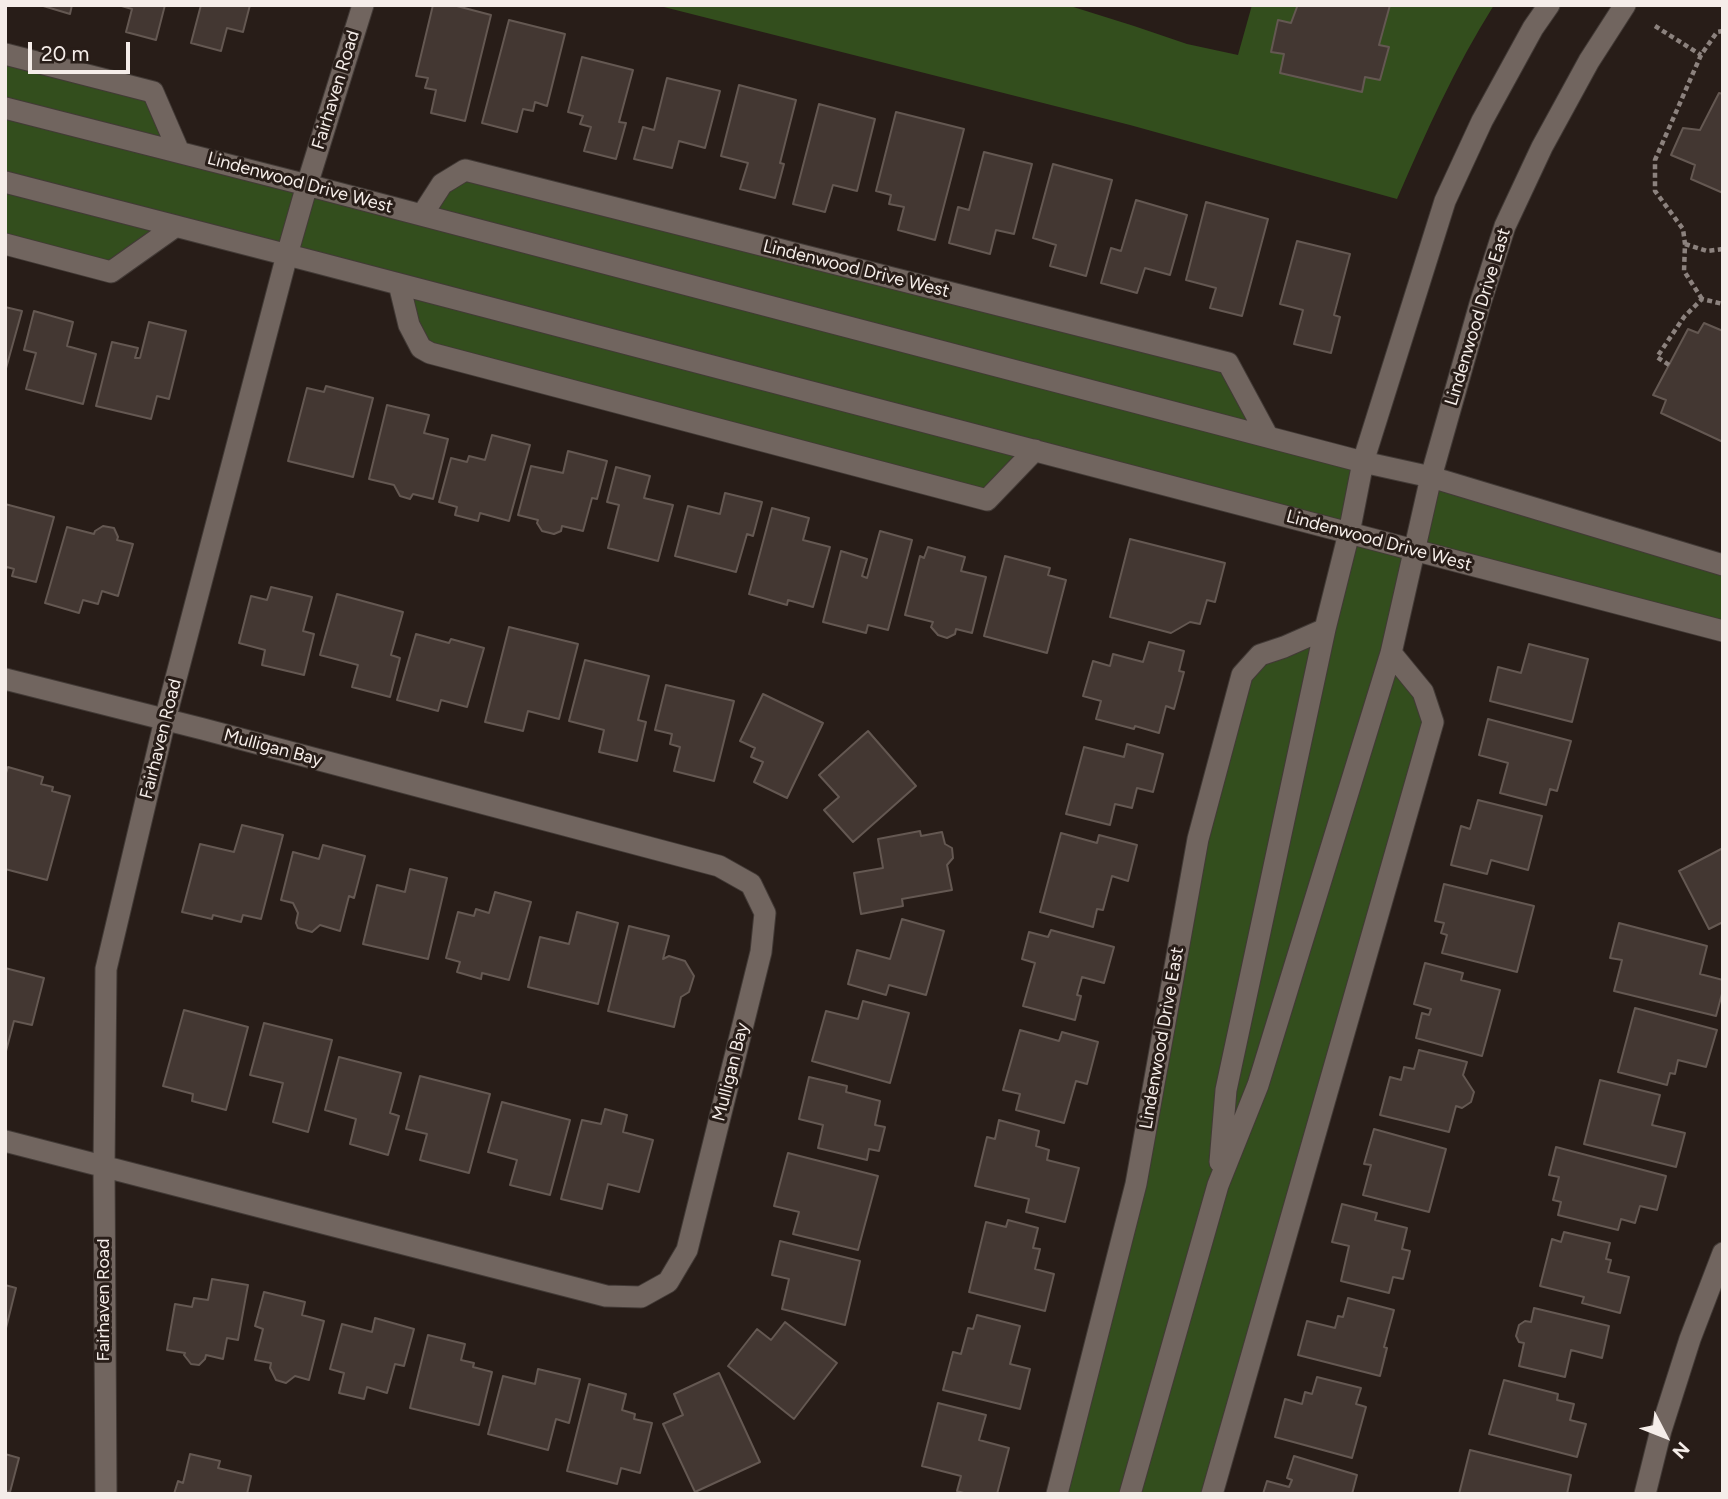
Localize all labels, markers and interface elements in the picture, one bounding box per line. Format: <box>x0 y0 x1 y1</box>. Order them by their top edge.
scale bar <box>32 28 133 72</box>
street label: Fairhaven Road <box>308 28 364 152</box>
text: 20 m <box>41 41 89 66</box>
street label: Lindenwood Drive West <box>205 148 395 218</box>
street label: Lindenwood Drive East <box>1441 226 1515 408</box>
street label: Lindenwood Drive West <box>761 235 951 303</box>
street label: Lindenwood Drive West <box>1284 506 1474 576</box>
street label: Fairhaven Road <box>136 677 186 801</box>
street label: Mulligan Bay <box>221 724 325 772</box>
street label: Lindenwood Drive East <box>1135 945 1189 1131</box>
street label: Mulligan Bay <box>708 1020 754 1124</box>
street label: Fairhaven Road <box>93 1238 115 1362</box>
north arrow <box>1630 1401 1700 1471</box>
text: N <box>1668 1437 1694 1464</box>

